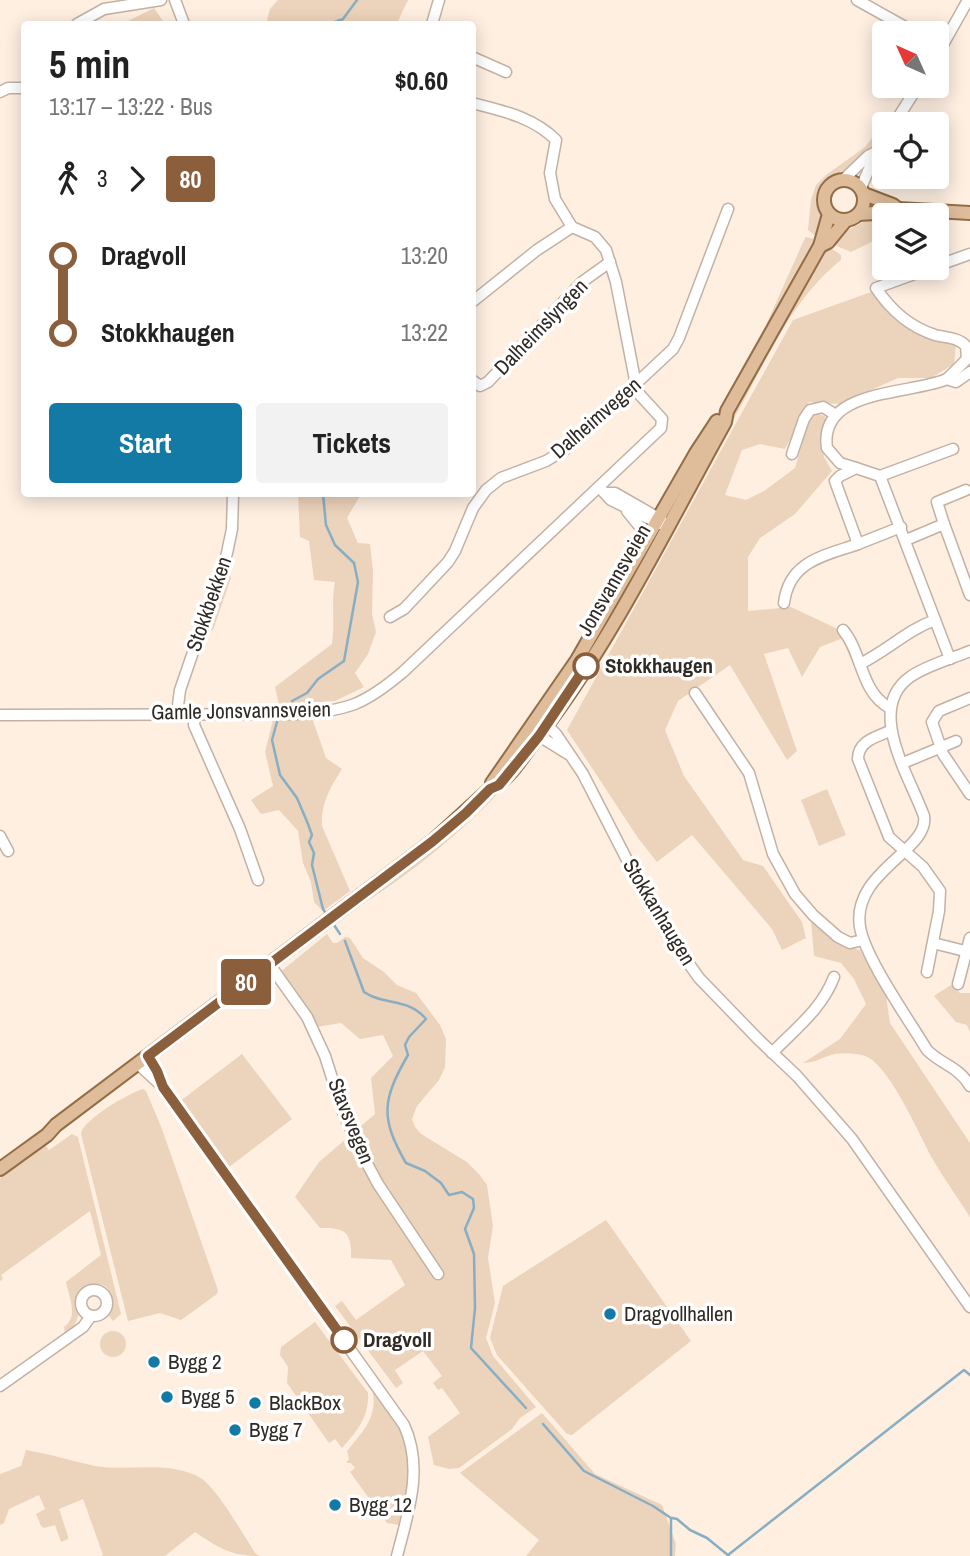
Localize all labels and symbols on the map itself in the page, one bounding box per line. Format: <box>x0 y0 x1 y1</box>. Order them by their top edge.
north arrow <box>872 21 948 98</box>
street label: Dalheimslyngen <box>487 272 594 381</box>
street label: Dalheimvegen <box>544 370 647 465</box>
street label: Jonsvannsveien <box>570 519 657 641</box>
street label: Stokkbekken <box>179 552 238 655</box>
place label: Stokkhaugen <box>605 651 713 680</box>
marker: Stokkhaugen <box>573 653 599 679</box>
street label: Gamle Jonsvannsveien <box>151 694 331 727</box>
street label: Stokkanhaugen <box>616 853 703 971</box>
line badge: 80 <box>215 959 278 1005</box>
street label: Stavsvegen <box>321 1074 382 1168</box>
place label: Dragvollhallen <box>624 1299 733 1328</box>
marker: Dragvollhallen <box>602 1306 618 1322</box>
place label: Dragvoll <box>363 1325 432 1354</box>
marker: Dragvoll <box>331 1327 357 1353</box>
place label: Bygg 2 <box>168 1347 222 1376</box>
marker: Bygg 2 <box>146 1354 162 1370</box>
place label: Bygg 5 <box>181 1382 235 1411</box>
place label: BlackBox <box>269 1388 341 1417</box>
marker: Bygg 5 <box>159 1389 175 1405</box>
marker: BlackBox <box>247 1395 263 1411</box>
place label: Bygg 7 <box>249 1415 303 1444</box>
marker: Bygg 7 <box>227 1422 243 1438</box>
place label: Bygg 12 <box>349 1490 412 1519</box>
marker: Bygg 12 <box>327 1497 343 1513</box>

